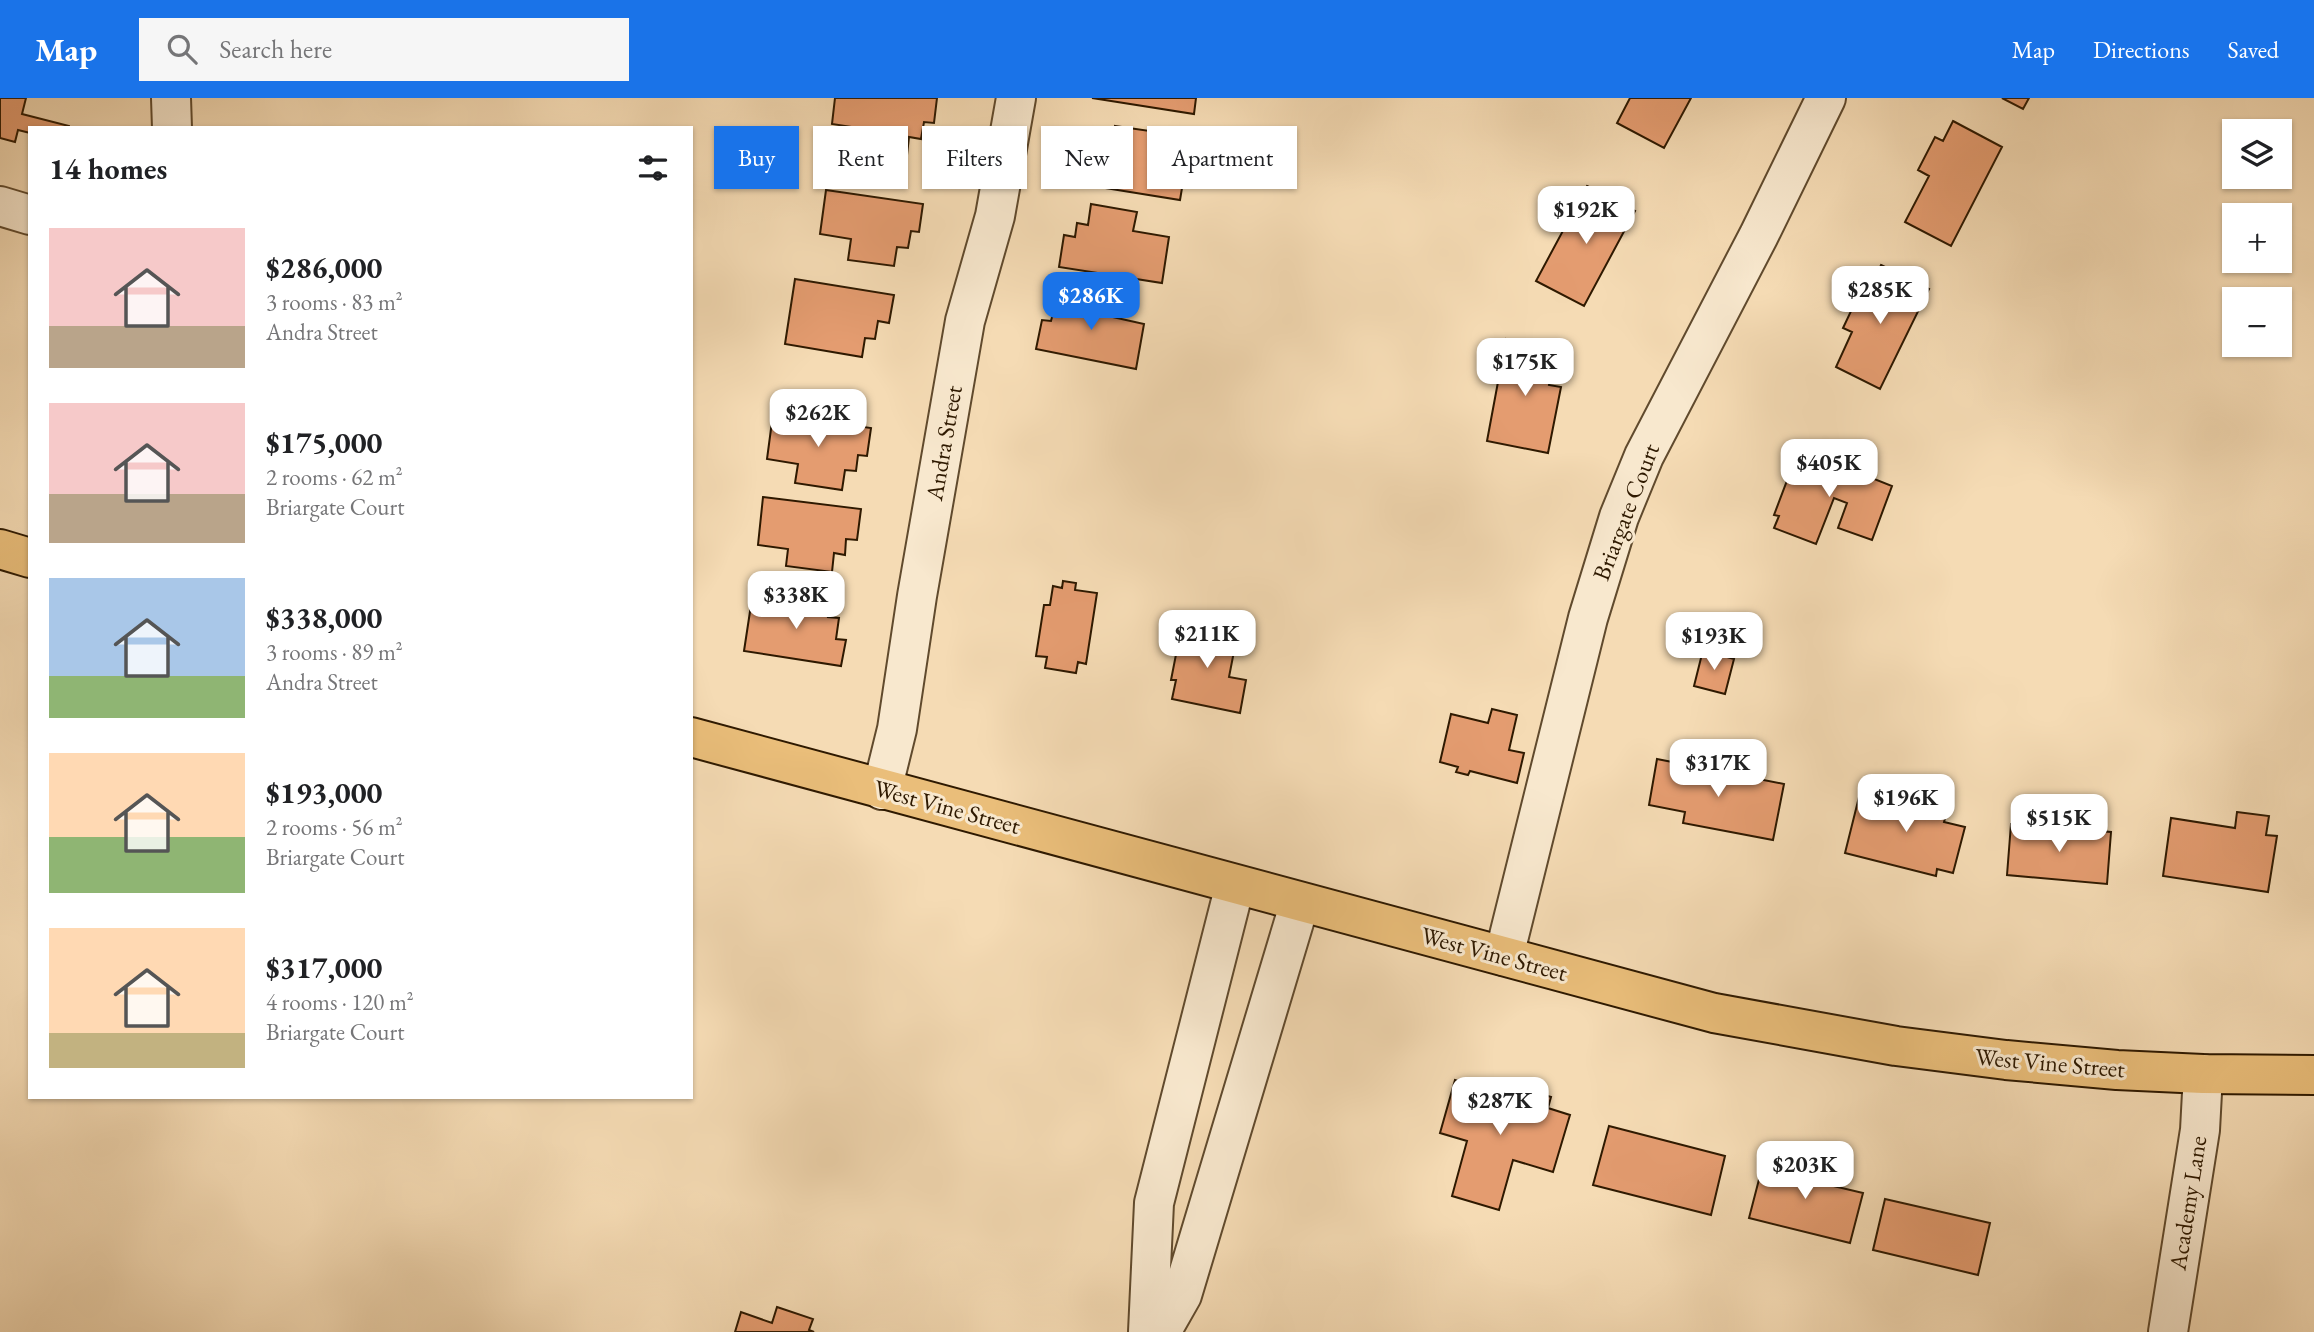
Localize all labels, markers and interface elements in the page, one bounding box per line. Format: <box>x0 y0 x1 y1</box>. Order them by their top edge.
search box <box>139 18 629 81</box>
text: Map <box>35 28 97 71</box>
icon: search <box>163 30 201 68</box>
text: Search here <box>219 32 332 66</box>
text: Map <box>2012 34 2055 65</box>
text: Directions <box>2093 34 2190 65</box>
text: Saved <box>2228 34 2279 65</box>
map controls <box>2222 119 2292 357</box>
button: layers <box>2222 119 2292 189</box>
chip: Buy <box>714 126 799 189</box>
chip: Rent <box>813 126 908 189</box>
chip: Filters <box>922 126 1027 189</box>
chip: New <box>1041 126 1133 189</box>
chip: Apartment <box>1147 126 1297 189</box>
text: 14 homes <box>49 149 167 188</box>
icon: filters <box>634 149 672 187</box>
pin: $192K <box>1537 186 1635 246</box>
text: $192K <box>1554 194 1618 224</box>
button: + <box>2222 203 2292 273</box>
text: $286,000 <box>266 248 382 287</box>
icon: home <box>105 256 189 340</box>
pin: $285K <box>1831 266 1929 326</box>
pin: $286K <box>1042 272 1140 332</box>
text: $285K <box>1848 274 1912 304</box>
text: $286K <box>1059 280 1123 310</box>
text: 3 rooms · 83 m² <box>266 287 403 317</box>
button: − <box>2222 287 2292 357</box>
text: Andra Street <box>266 317 378 347</box>
pin: $175K <box>1476 338 1574 398</box>
text: $175K <box>1493 346 1557 376</box>
street label: Andra Street <box>918 382 969 504</box>
pin: $262K <box>769 390 867 449</box>
text: $262K <box>786 397 850 427</box>
text: $175,000 <box>266 423 382 462</box>
icon: home <box>105 431 189 515</box>
street label: Briargate Court <box>1585 438 1666 585</box>
pin: $405K <box>1780 440 1878 499</box>
text: $405K <box>1797 447 1861 477</box>
text: 2 rooms · 62 m² <box>266 462 403 492</box>
text: Briargate Court <box>266 492 404 522</box>
pin: $338K <box>747 572 845 631</box>
text: $338K <box>764 579 828 609</box>
text: $338,000 <box>266 598 382 637</box>
icon: home <box>105 606 189 690</box>
pin: $211K <box>1158 610 1256 670</box>
pin: $193K <box>1665 612 1763 672</box>
text: $211K <box>1175 618 1239 648</box>
text: $193K <box>1682 620 1746 650</box>
text: 3 rooms · 89 m² <box>266 637 403 667</box>
text: Andra Street <box>266 667 378 697</box>
pin: $317K <box>1669 740 1767 799</box>
text: $317K <box>1686 747 1750 777</box>
street label: West Vine Street <box>871 772 1024 841</box>
text: $193,000 <box>266 773 382 812</box>
pin: $196K <box>1857 774 1955 834</box>
icon: home <box>105 781 189 865</box>
text: $196K <box>1874 782 1938 812</box>
pin: $515K <box>2010 794 2108 854</box>
text: $515K <box>2027 802 2091 832</box>
text: 2 rooms · 56 m² <box>266 812 403 842</box>
text: Briargate Court <box>266 842 404 872</box>
street label: West Vine Street <box>1418 919 1571 988</box>
text: $317,000 <box>266 948 382 987</box>
icon: home <box>105 956 189 1040</box>
text: 4 rooms · 120 m² <box>266 987 414 1017</box>
text: Briargate Court <box>266 1017 404 1047</box>
street label: West Vine Street <box>1974 1041 2127 1085</box>
pin: $287K <box>1451 1077 1549 1137</box>
text: $287K <box>1468 1085 1532 1115</box>
street label: Academy Lane <box>2161 1133 2213 1273</box>
pin: $203K <box>1756 1142 1854 1201</box>
text: $203K <box>1773 1149 1837 1179</box>

